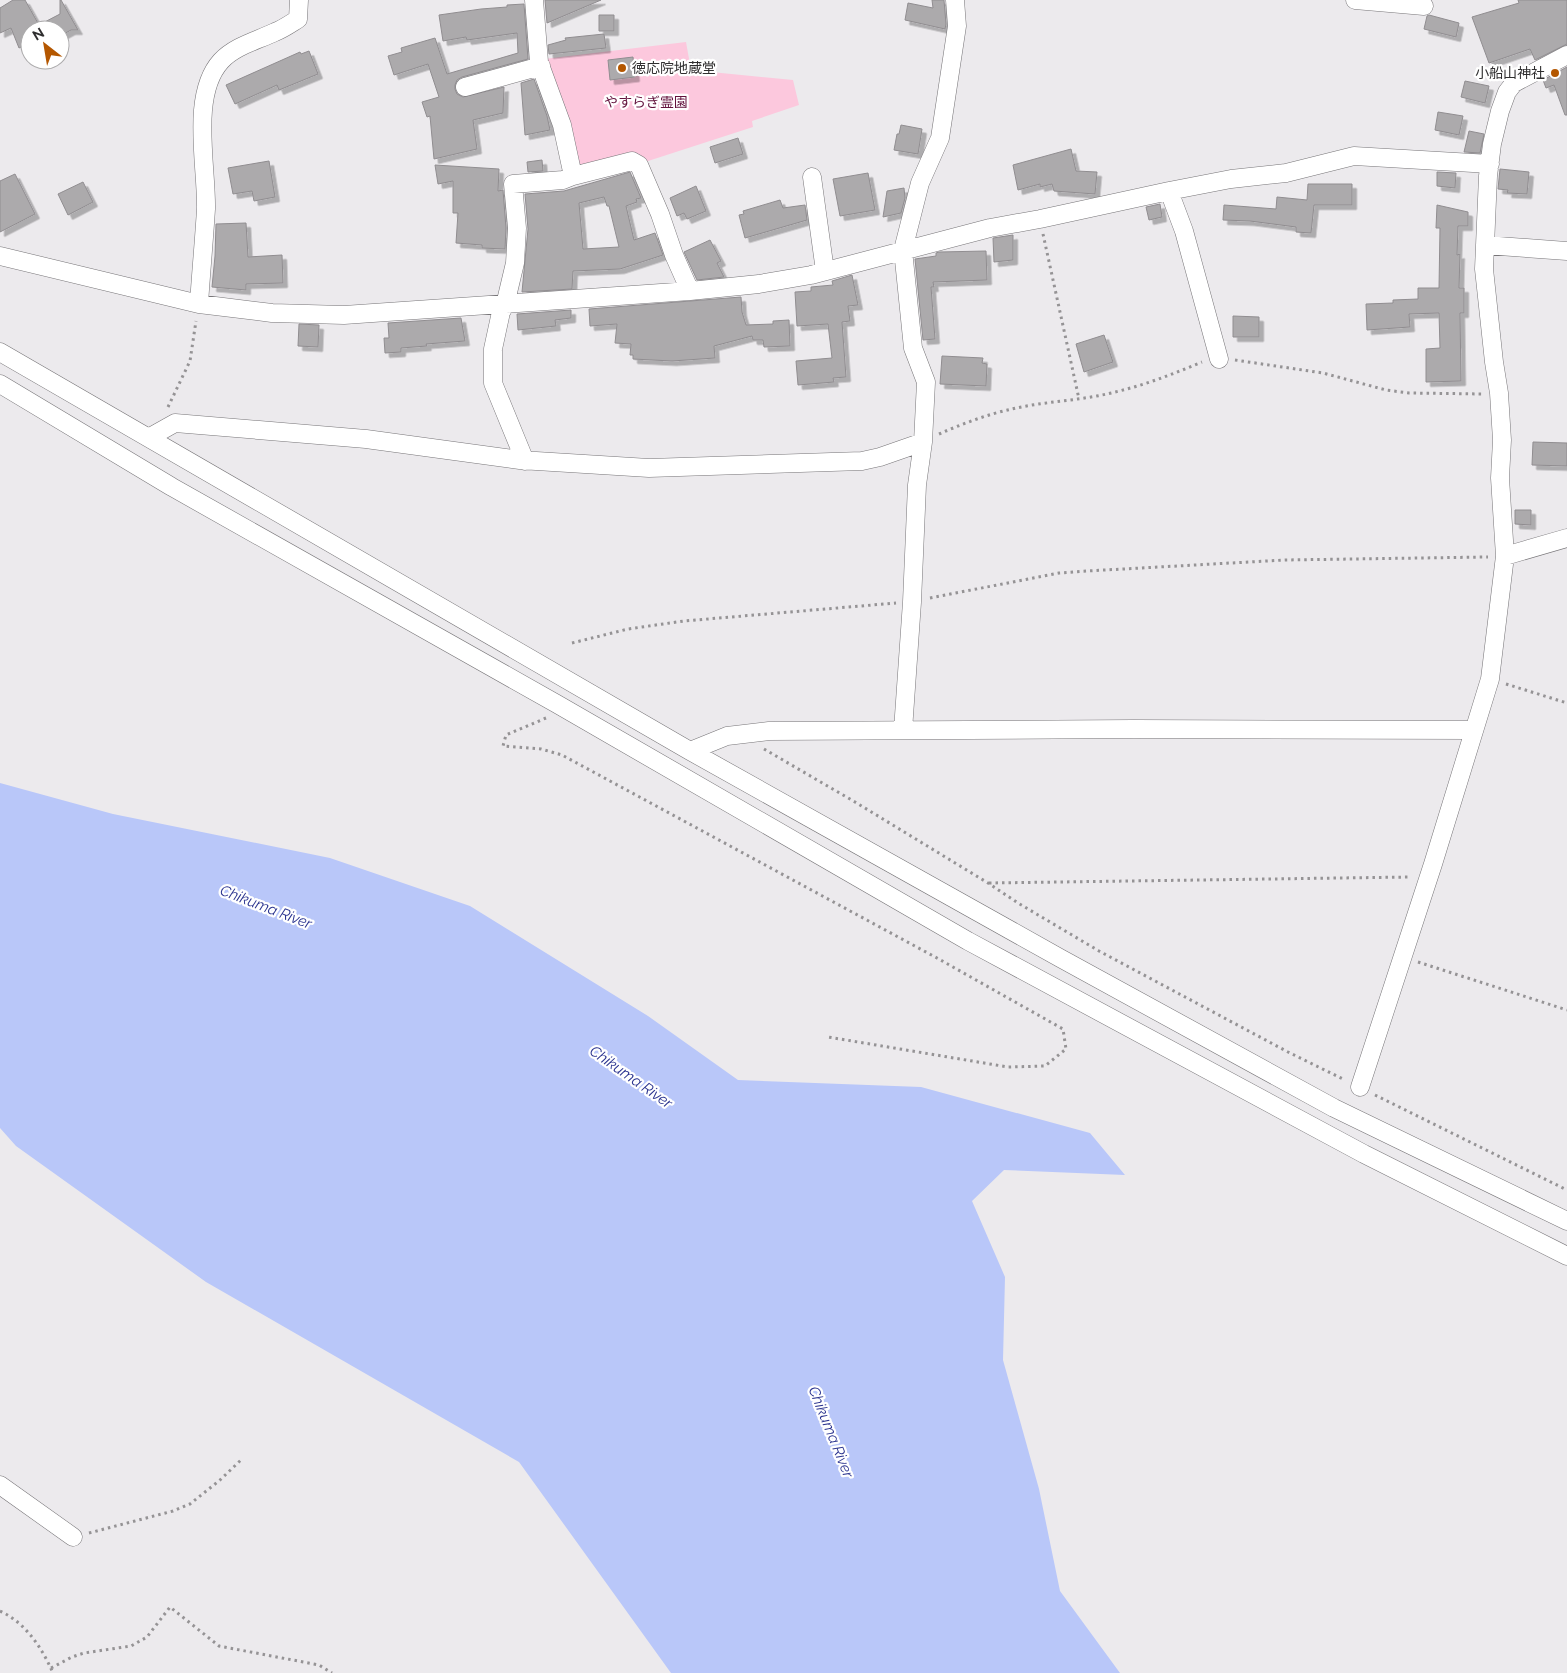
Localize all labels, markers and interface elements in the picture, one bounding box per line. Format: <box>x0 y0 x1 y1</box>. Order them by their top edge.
north arrow <box>20 20 70 70</box>
text: N <box>30 24 47 43</box>
place label: 徳応院地蔵堂 <box>632 60 716 76</box>
marker: 徳応院地蔵堂 <box>616 62 628 74</box>
place label: 小船山神社 <box>1475 65 1545 81</box>
marker: 小船山神社 <box>1549 67 1561 79</box>
park label: やすらぎ霊園 <box>604 94 688 110</box>
water label: Chikuma River <box>218 881 315 933</box>
water label: Chikuma River <box>586 1042 677 1113</box>
water label: Chikuma River <box>805 1384 858 1481</box>

